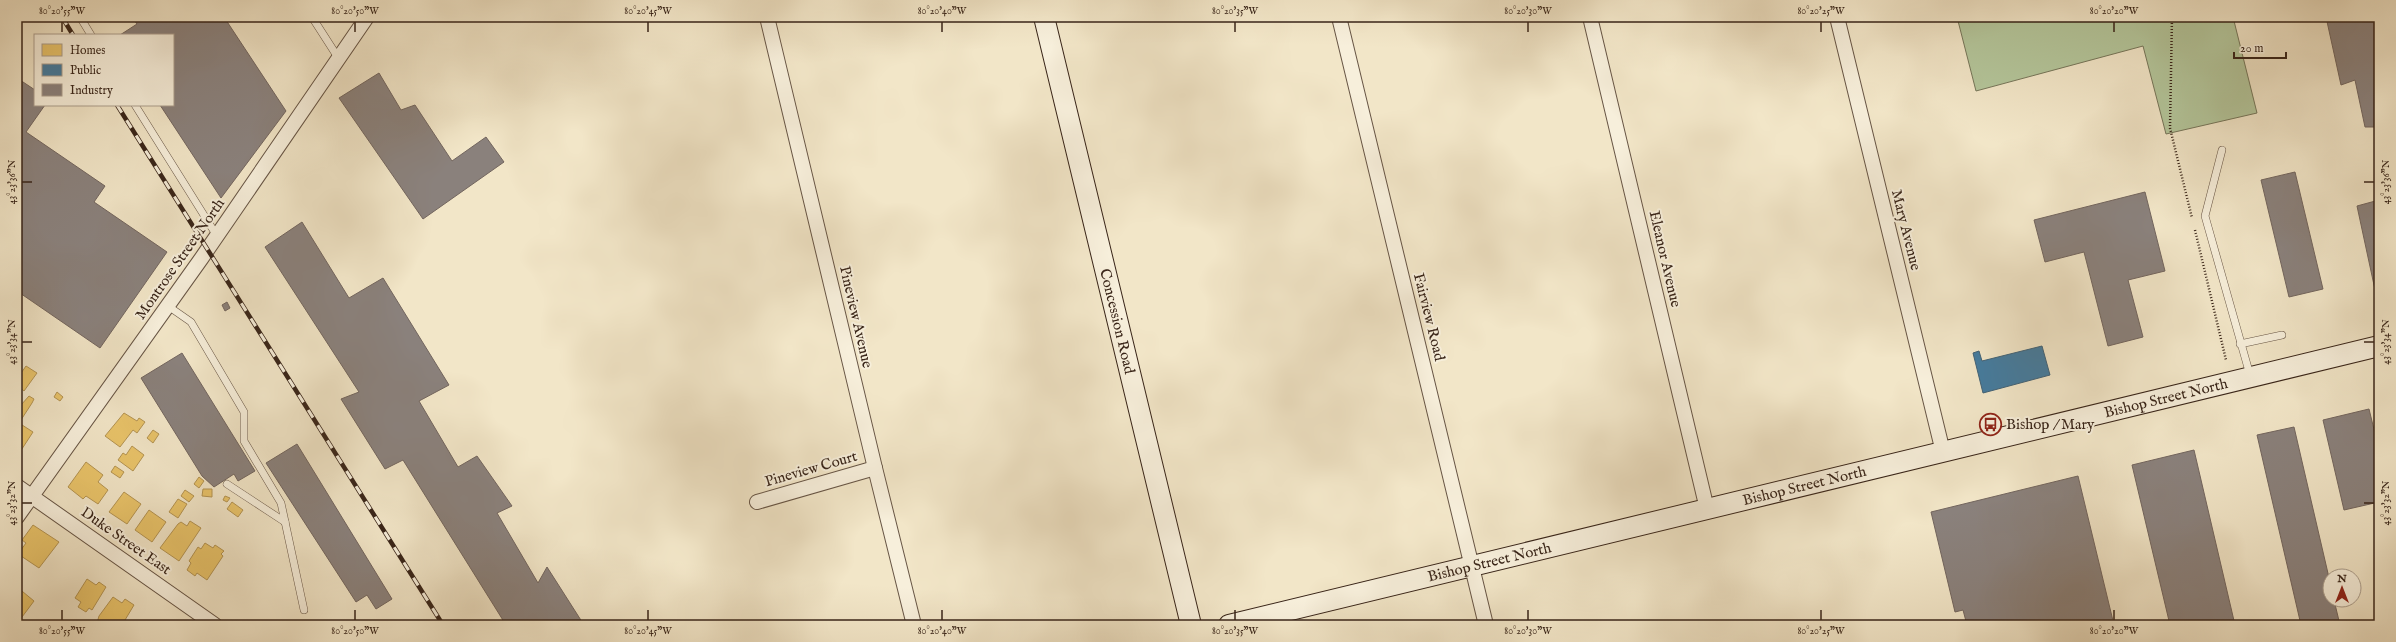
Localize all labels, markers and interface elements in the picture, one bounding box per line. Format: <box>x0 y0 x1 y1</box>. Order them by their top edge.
text: 80°20'55"W <box>39 5 86 18</box>
text: 80°20'50"W <box>331 5 379 18</box>
text: 80°20'45"W <box>624 5 672 18</box>
text: 80°20'40"W <box>918 5 967 18</box>
text: 80°20'35"W <box>1212 5 1259 18</box>
text: 80°20'30"W <box>1504 5 1552 18</box>
text: 80°20'25"W <box>1797 5 1845 18</box>
text: 80°20'20"W <box>2090 5 2139 18</box>
legend <box>34 34 174 106</box>
scale bar <box>2234 34 2286 60</box>
text: 20 m <box>2240 41 2263 56</box>
text: Homes <box>70 43 106 58</box>
text: Public <box>70 63 101 78</box>
text: Industry <box>70 83 113 98</box>
text: 43°23'36"N <box>6 159 19 204</box>
text: 43°23'36"N <box>2380 159 2393 204</box>
street label: Mary Avenue <box>1887 188 1925 272</box>
street label: Montrose Street North <box>131 195 229 323</box>
street label: Eleanor Avenue <box>1645 209 1685 309</box>
street label: Pineview Avenue <box>835 264 877 370</box>
street label: Concession Road <box>1096 267 1140 377</box>
street label: Fairview Road <box>1409 271 1449 364</box>
text: 43°23'34"N <box>6 319 19 365</box>
text: 43°23'34"N <box>2380 319 2393 365</box>
street label: Bishop Street North <box>2102 374 2230 422</box>
bus stop icon: Bishop / Mary <box>1977 411 2003 437</box>
place label: Bishop / Mary <box>2006 415 2095 434</box>
street label: Pineview Court <box>763 447 859 491</box>
street label: Bishop Street North <box>1741 461 1868 510</box>
text: 43°23'32"N <box>6 480 19 526</box>
text: 43°23'32"N <box>2380 480 2393 526</box>
street label: Duke Street East <box>77 503 175 579</box>
street label: Bishop Street North <box>1426 538 1553 586</box>
north arrow <box>2322 568 2362 608</box>
text: N <box>2336 572 2347 586</box>
text: 80°20'55"W <box>39 625 86 638</box>
text: 80°20'50"W <box>331 625 379 638</box>
text: 80°20'45"W <box>624 625 672 638</box>
text: 80°20'40"W <box>918 625 967 638</box>
text: 80°20'35"W <box>1212 625 1259 638</box>
text: 80°20'30"W <box>1504 625 1552 638</box>
text: 80°20'25"W <box>1797 625 1845 638</box>
text: 80°20'20"W <box>2090 625 2139 638</box>

